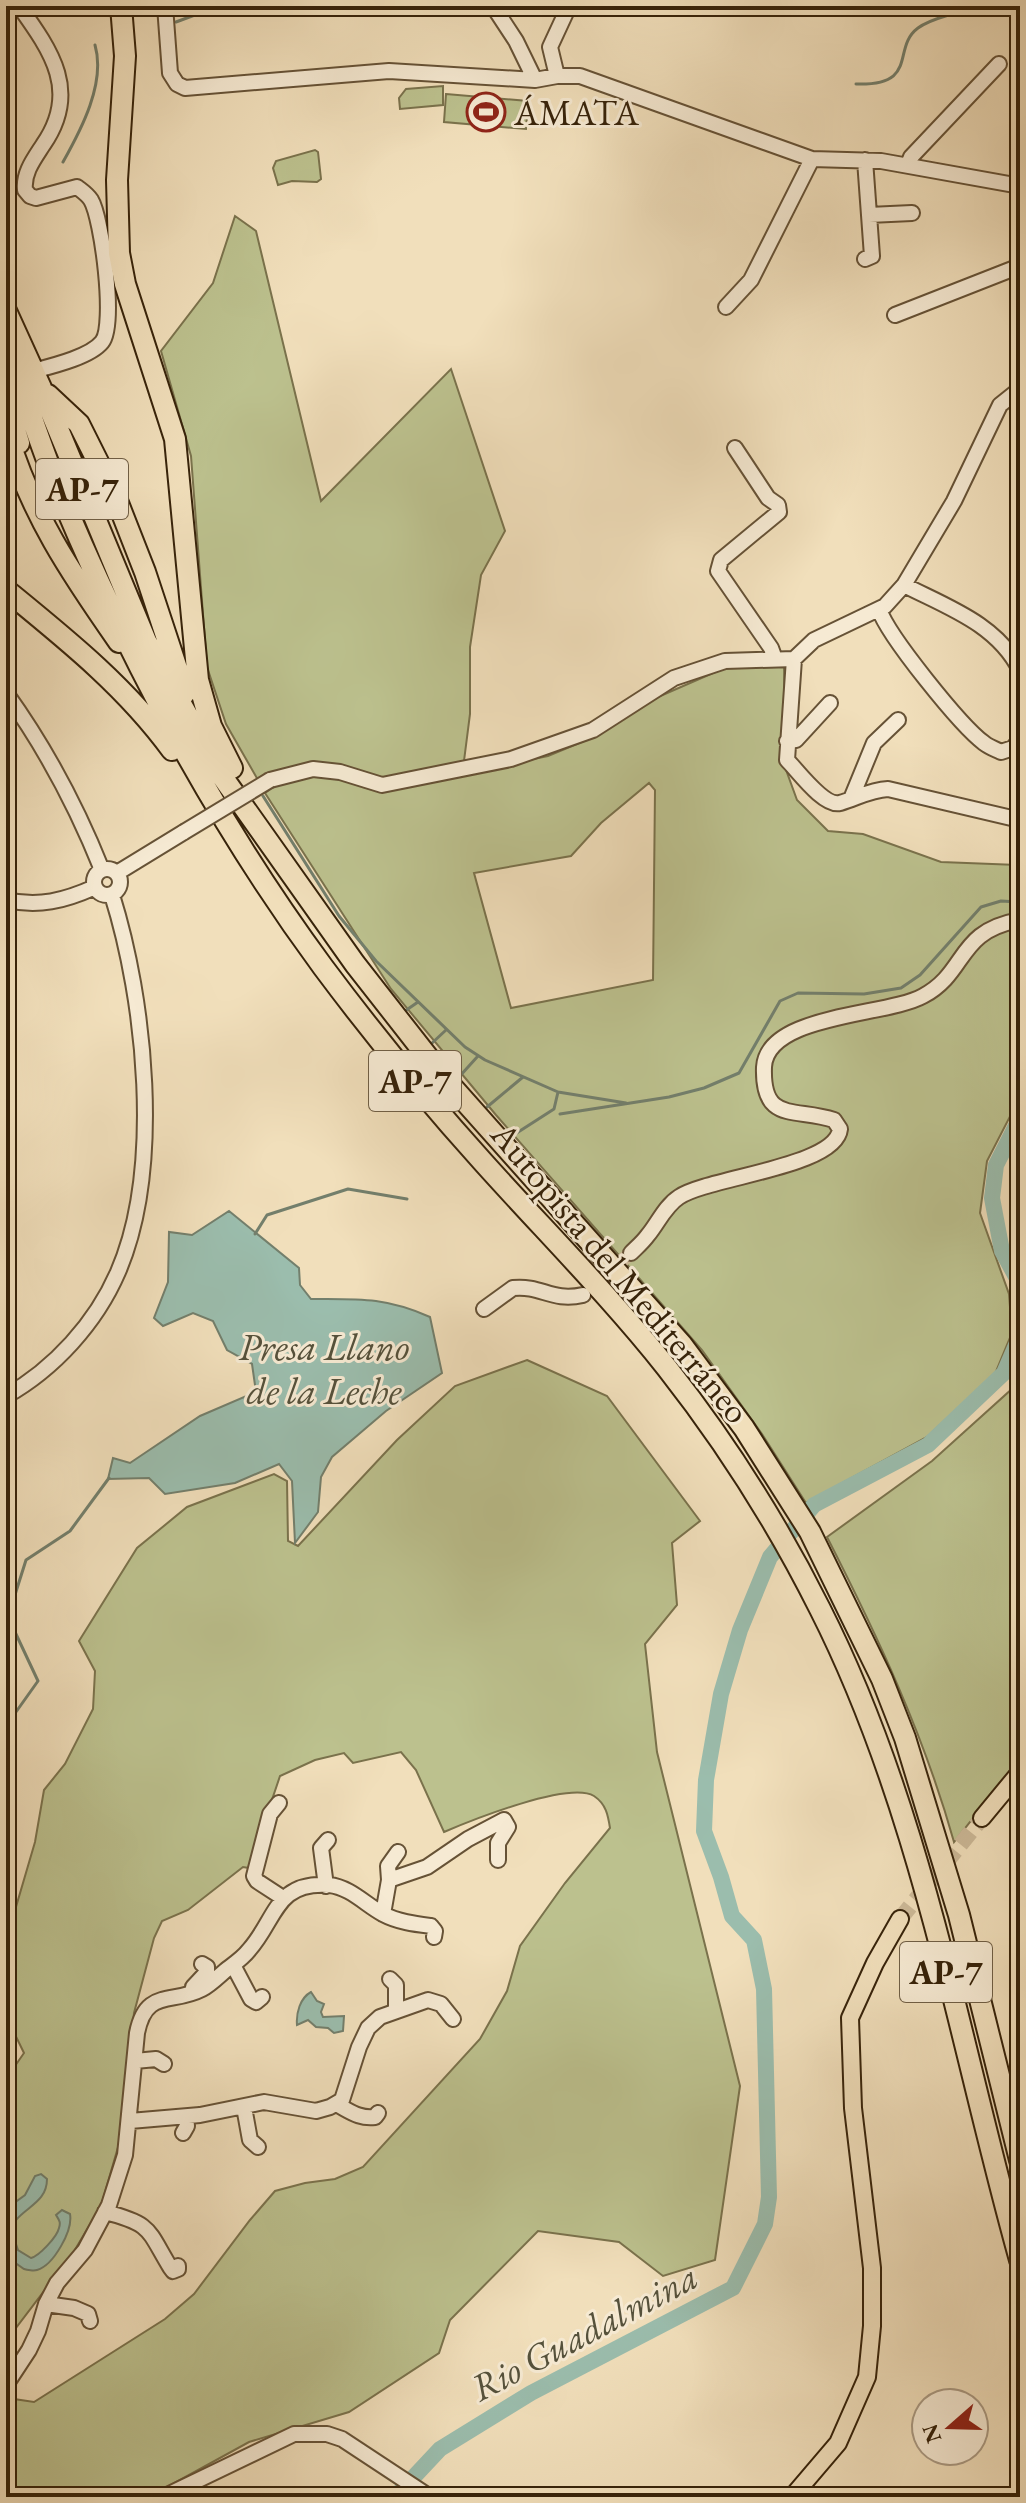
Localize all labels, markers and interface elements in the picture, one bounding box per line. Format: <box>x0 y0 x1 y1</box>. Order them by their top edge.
place label: ÁMATA <box>513 89 640 136</box>
sports icon: ÁMATA <box>465 91 507 133</box>
road number: AP-7 <box>36 459 128 519</box>
road number: AP-7 <box>369 1051 461 1111</box>
street label: Autopista del Mediterráneo <box>480 1111 761 1433</box>
water label: Presa Llano de la Leche <box>238 1322 410 1415</box>
road number: AP-7 <box>900 1942 992 2002</box>
water label: Rio Guadalmina <box>462 2251 706 2412</box>
north arrow <box>910 2387 990 2467</box>
text: N <box>915 2420 948 2447</box>

